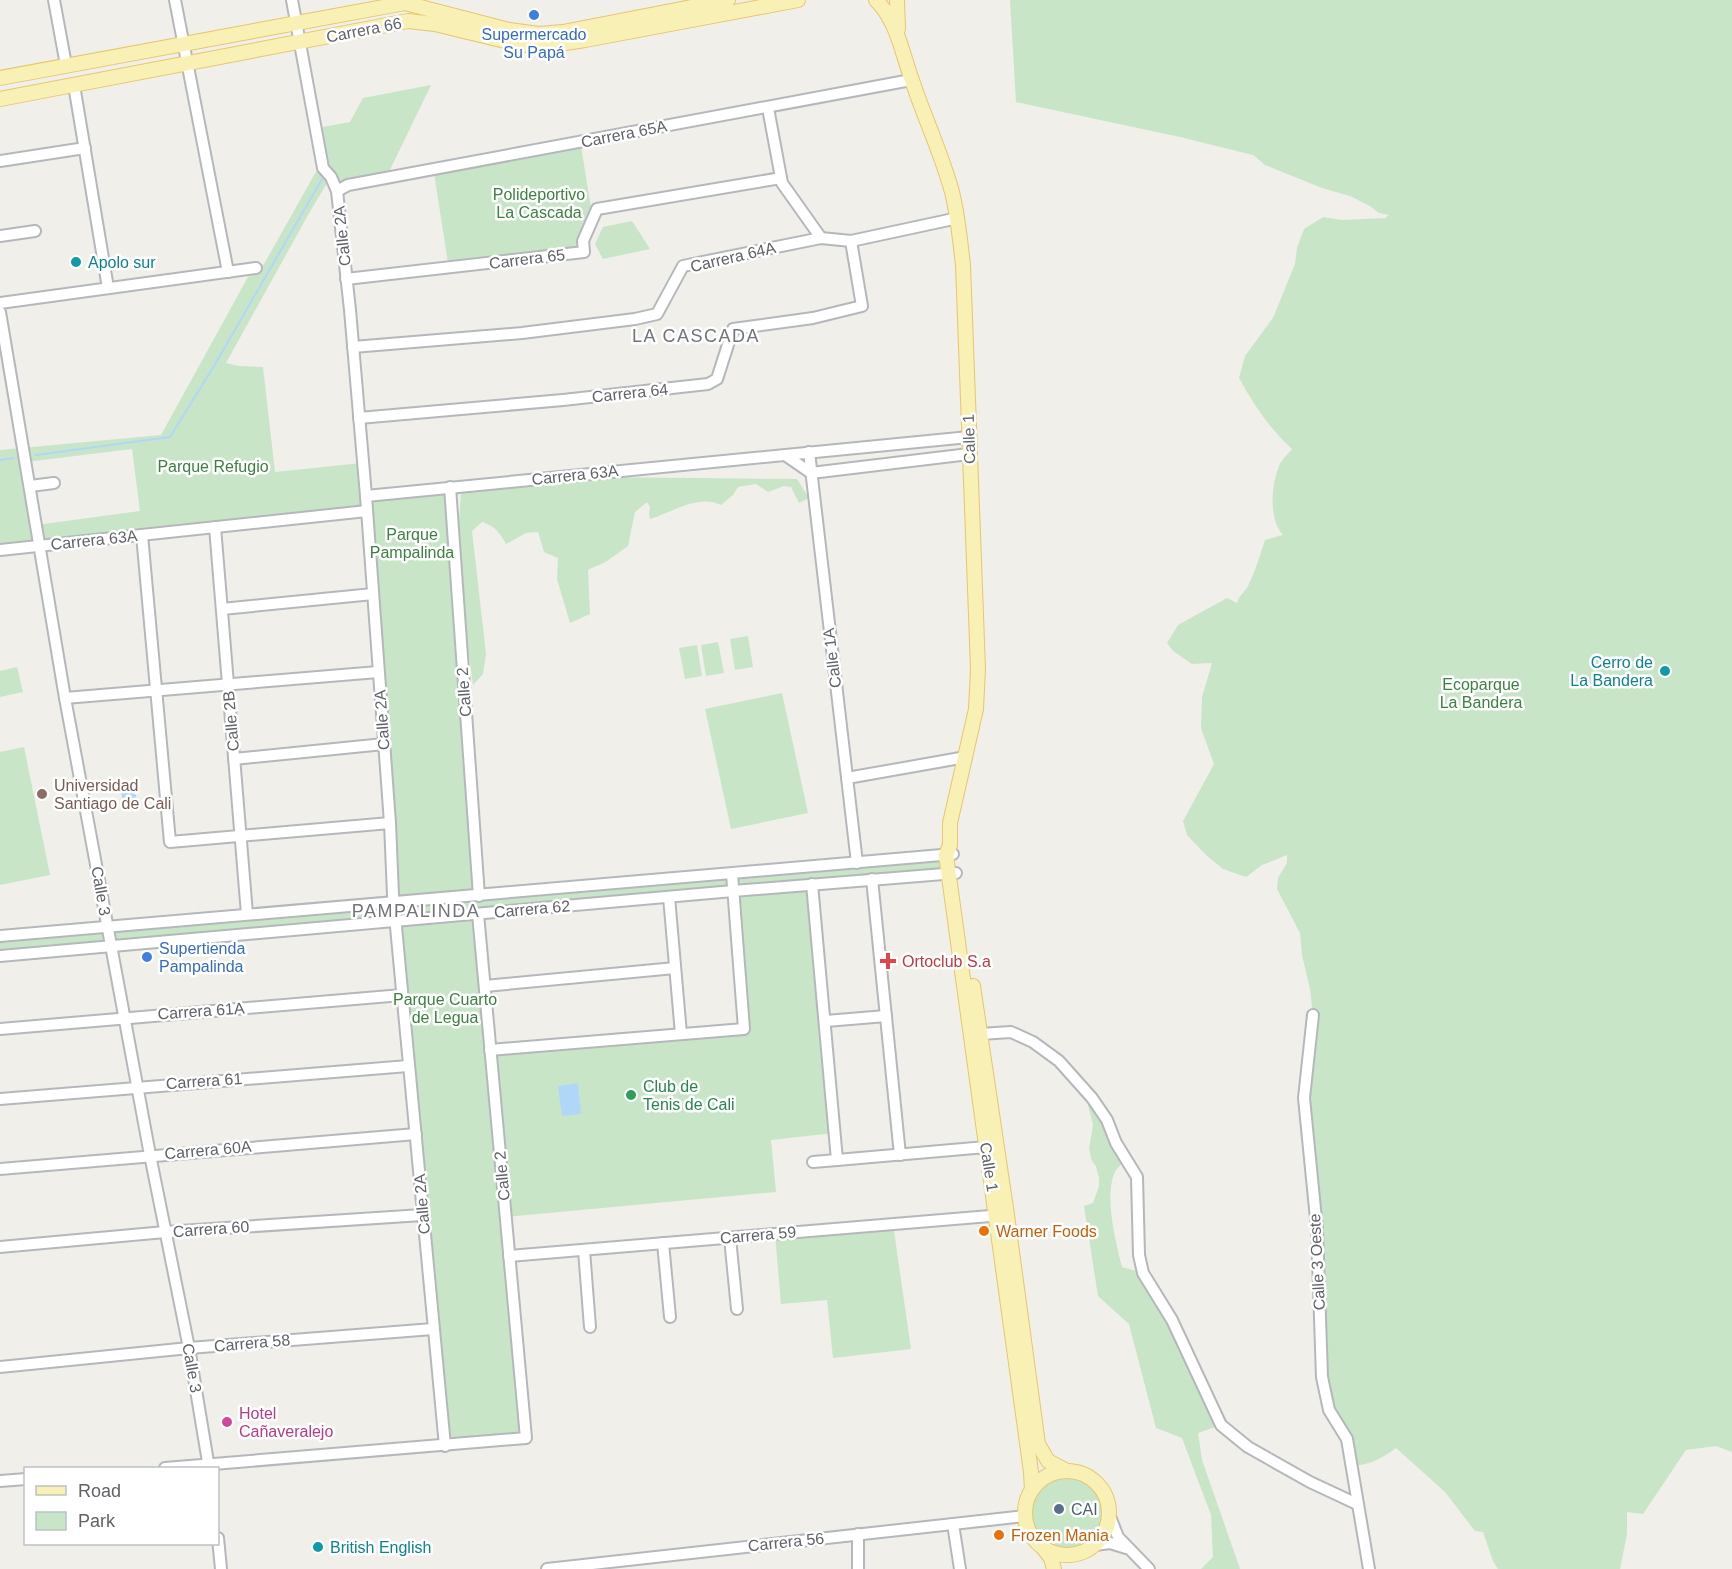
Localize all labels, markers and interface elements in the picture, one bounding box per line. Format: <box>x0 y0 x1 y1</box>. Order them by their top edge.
marker: Supermercado Su Papá <box>527 8 541 22</box>
street label: Carrera 66 <box>325 14 403 46</box>
place label: Supermercado Su Papá <box>482 26 587 61</box>
street label: Carrera 65A <box>580 117 669 151</box>
park label: Polideportivo La Cascada <box>493 186 585 221</box>
street label: Calle 2A <box>330 205 354 267</box>
street label: Carrera 64A <box>689 239 778 275</box>
street label: Carrera 65 <box>488 246 566 272</box>
place label: Apolo sur <box>88 254 156 271</box>
marker: Apolo sur <box>69 255 83 269</box>
district label: LA CASCADA <box>632 326 760 346</box>
street label: Carrera 64 <box>591 381 669 405</box>
street label: Calle 1 <box>960 414 978 464</box>
park label: Parque Refugio <box>157 458 269 475</box>
street label: Carrera 63A <box>531 462 620 488</box>
park label: Parque Pampalinda <box>370 526 454 561</box>
street label: Carrera 63A <box>50 527 139 553</box>
street label: Calle 1A <box>820 627 844 689</box>
place label: Cerro de La Bandera <box>1570 654 1653 689</box>
marker: Cerro de La Bandera <box>1658 664 1672 678</box>
street label: Calle 2 <box>454 666 474 717</box>
park label: Ecoparque La Bandera <box>1440 676 1522 711</box>
street label: Calle 2A <box>371 689 393 751</box>
street label: Calle 2B <box>220 690 242 752</box>
place label: Universidad Santiago de Cali <box>54 777 171 812</box>
marker: Universidad Santiago de Cali <box>35 787 49 801</box>
street label: Calle 3 <box>88 865 114 917</box>
street label: Carrera 62 <box>493 897 571 921</box>
district label: PAMPALINDA <box>352 901 480 921</box>
place label: Supertienda Pampalinda <box>159 940 245 975</box>
marker: Supertienda Pampalinda <box>140 950 154 964</box>
marker: Ortoclub S.a <box>879 952 897 970</box>
place label: Ortoclub S.a <box>902 953 991 970</box>
park label: Parque Cuarto de Legua <box>393 991 497 1026</box>
street label: Carrera 61A <box>157 999 245 1023</box>
street label: Carrera 61 <box>165 1070 243 1092</box>
place label: Club de Tenis de Cali <box>643 1078 735 1113</box>
marker: Club de Tenis de Cali <box>624 1088 638 1102</box>
street label: Carrera 60A <box>164 1138 252 1162</box>
street label: Calle 1 <box>977 1141 1001 1193</box>
street label: Calle 2 <box>491 1150 513 1202</box>
street label: Calle 2A <box>411 1173 433 1235</box>
street label: Calle 3 Oeste <box>1306 1213 1328 1311</box>
street label: Carrera 60 <box>172 1218 250 1240</box>
street label: Carrera 59 <box>719 1223 797 1247</box>
place label: Warner Foods <box>996 1223 1097 1240</box>
marker: Warner Foods <box>977 1224 991 1238</box>
street label: Carrera 58 <box>213 1331 291 1355</box>
street label: Calle 3 <box>179 1342 205 1394</box>
place label: Hotel Cañaveralejo <box>239 1405 333 1440</box>
marker: Hotel Cañaveralejo <box>220 1415 234 1429</box>
legend <box>24 1467 219 1545</box>
text: Road <box>78 1481 121 1501</box>
place label: CAI <box>1071 1501 1098 1518</box>
marker: CAI <box>1052 1502 1066 1516</box>
text: Park <box>78 1511 116 1531</box>
place label: Frozen Mania <box>1011 1527 1109 1544</box>
marker: Frozen Mania <box>992 1528 1006 1542</box>
street label: Carrera 56 <box>747 1530 825 1554</box>
place label: British English <box>330 1539 431 1556</box>
marker: British English <box>311 1540 325 1554</box>

